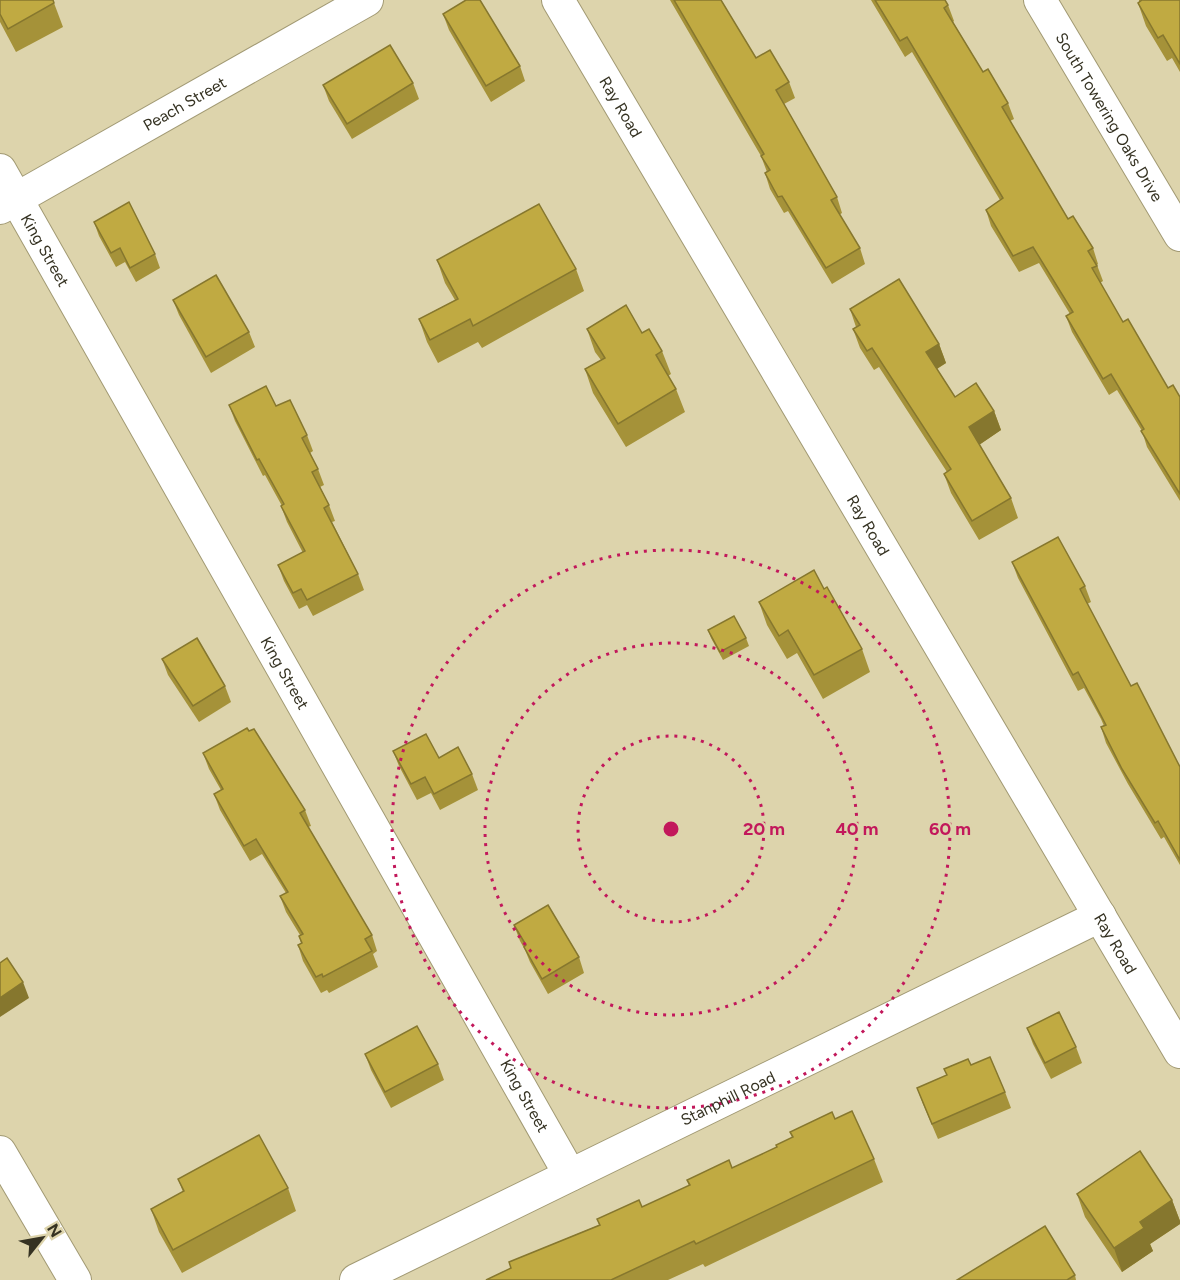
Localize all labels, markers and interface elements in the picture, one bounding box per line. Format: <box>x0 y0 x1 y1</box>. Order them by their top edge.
street label: South Towering Oaks Drive <box>1052 29 1167 205</box>
street label: Peach Street <box>140 72 229 135</box>
street label: Ray Road <box>596 73 646 141</box>
street label: King Street <box>17 210 74 290</box>
street label: Ray Road <box>843 491 894 559</box>
street label: King Street <box>257 633 313 713</box>
text: 20 m <box>743 818 785 840</box>
text: 40 m <box>835 818 879 840</box>
text: 60 m <box>929 818 971 840</box>
centre of rings <box>661 819 681 839</box>
street label: Ray Road <box>1090 910 1141 977</box>
street label: King Street <box>497 1056 553 1135</box>
street label: Stanphill Road <box>677 1067 778 1129</box>
north arrow <box>12 1208 72 1268</box>
text: N <box>43 1220 66 1241</box>

